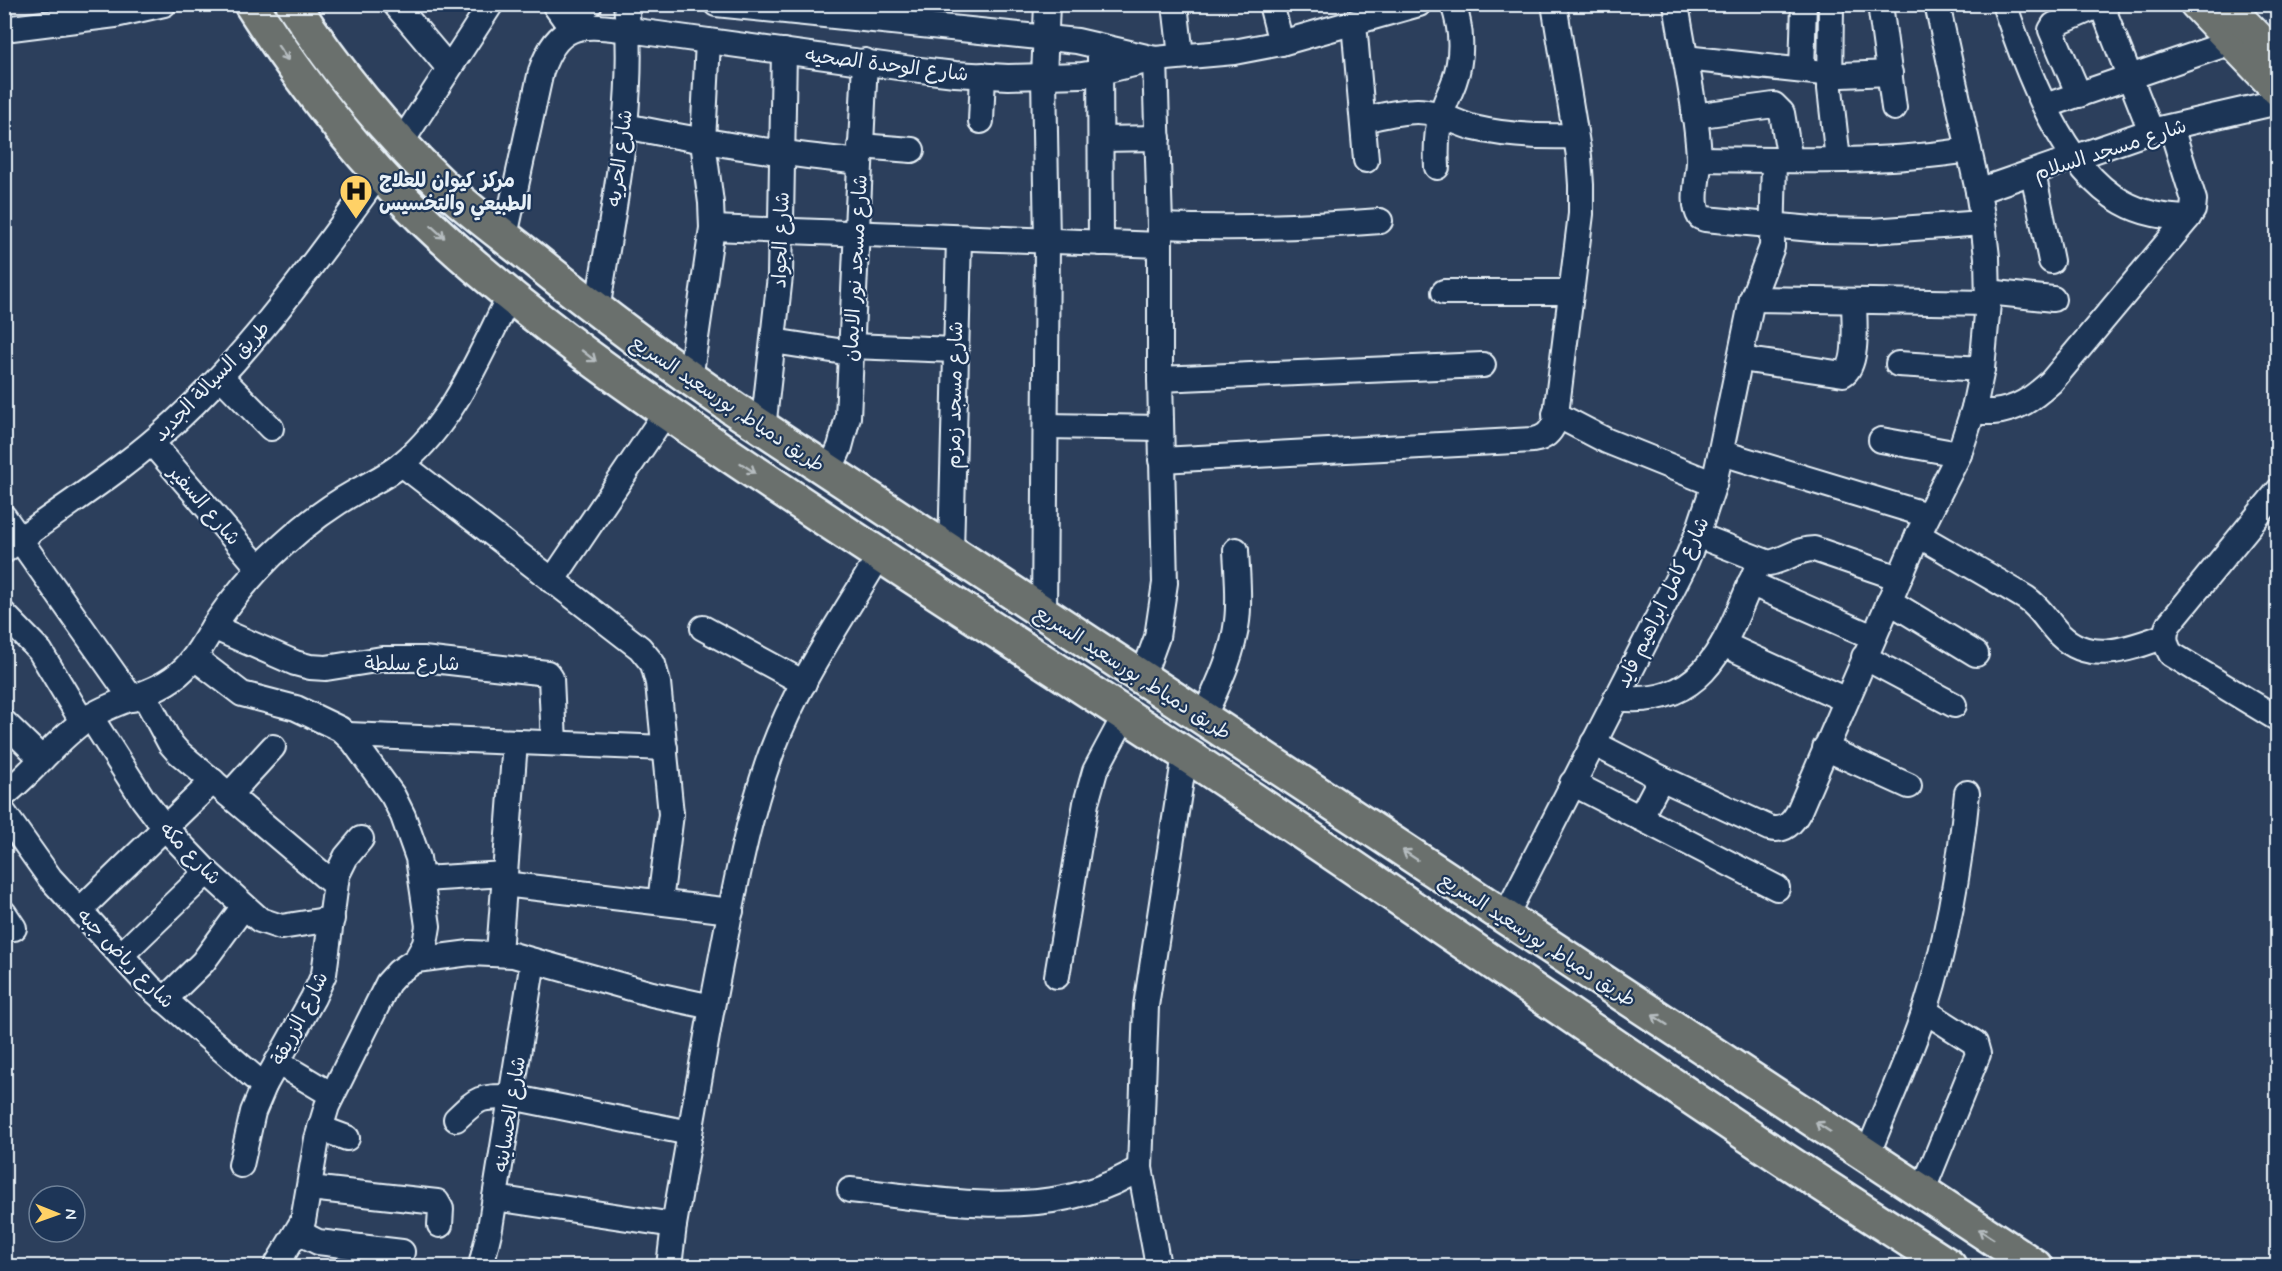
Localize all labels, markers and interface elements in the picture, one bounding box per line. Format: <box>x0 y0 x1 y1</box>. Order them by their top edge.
street label: شارع الوحدة الصحيه <box>804 42 970 89</box>
one-way arrow <box>277 45 289 61</box>
street label: شارع الحريه <box>601 108 640 208</box>
street label: شارع مسجد السلام <box>2031 113 2190 188</box>
place label: مركز كيوان للعلاج الطبيعي والتخسيس <box>379 168 532 221</box>
hospital icon: مركز كيوان للعلاج الطبيعي والتخسيس <box>338 173 374 220</box>
street label: شارع مسجد نور الايمان <box>838 174 875 362</box>
street label: شارع الجواد <box>766 191 797 289</box>
one-way arrow <box>430 225 445 239</box>
street label: طريق السيالة الجديد <box>148 316 277 448</box>
street label: شارع مسجد زمزم <box>941 321 970 469</box>
street label: طريق دمياط, بورسعيد السريع <box>625 329 830 480</box>
one-way arrow <box>580 349 596 362</box>
street label: شارع السفير <box>160 459 246 552</box>
one-way arrow <box>739 462 756 474</box>
street label: شارع كامل ابراهيم فايد <box>1610 513 1717 693</box>
street label: طريق دمياط, بورسعيد السريع <box>1029 599 1236 747</box>
street label: شارع سلطة <box>365 651 459 678</box>
street label: شارع مكه <box>153 817 227 892</box>
one-way arrow <box>1402 848 1419 860</box>
street label: طريق دمياط, بورسعيد السريع <box>1434 866 1641 1014</box>
street label: شارع رياض جبه <box>70 903 180 1015</box>
street label: شارع الزريقة <box>265 967 335 1070</box>
one-way arrow <box>1653 1014 1669 1026</box>
street label: شارع الحساينه <box>488 1054 533 1174</box>
one-way arrow <box>1816 1121 1832 1133</box>
north arrow <box>27 1184 87 1244</box>
text: N <box>60 1209 81 1220</box>
one-way arrow <box>1978 1228 1995 1240</box>

